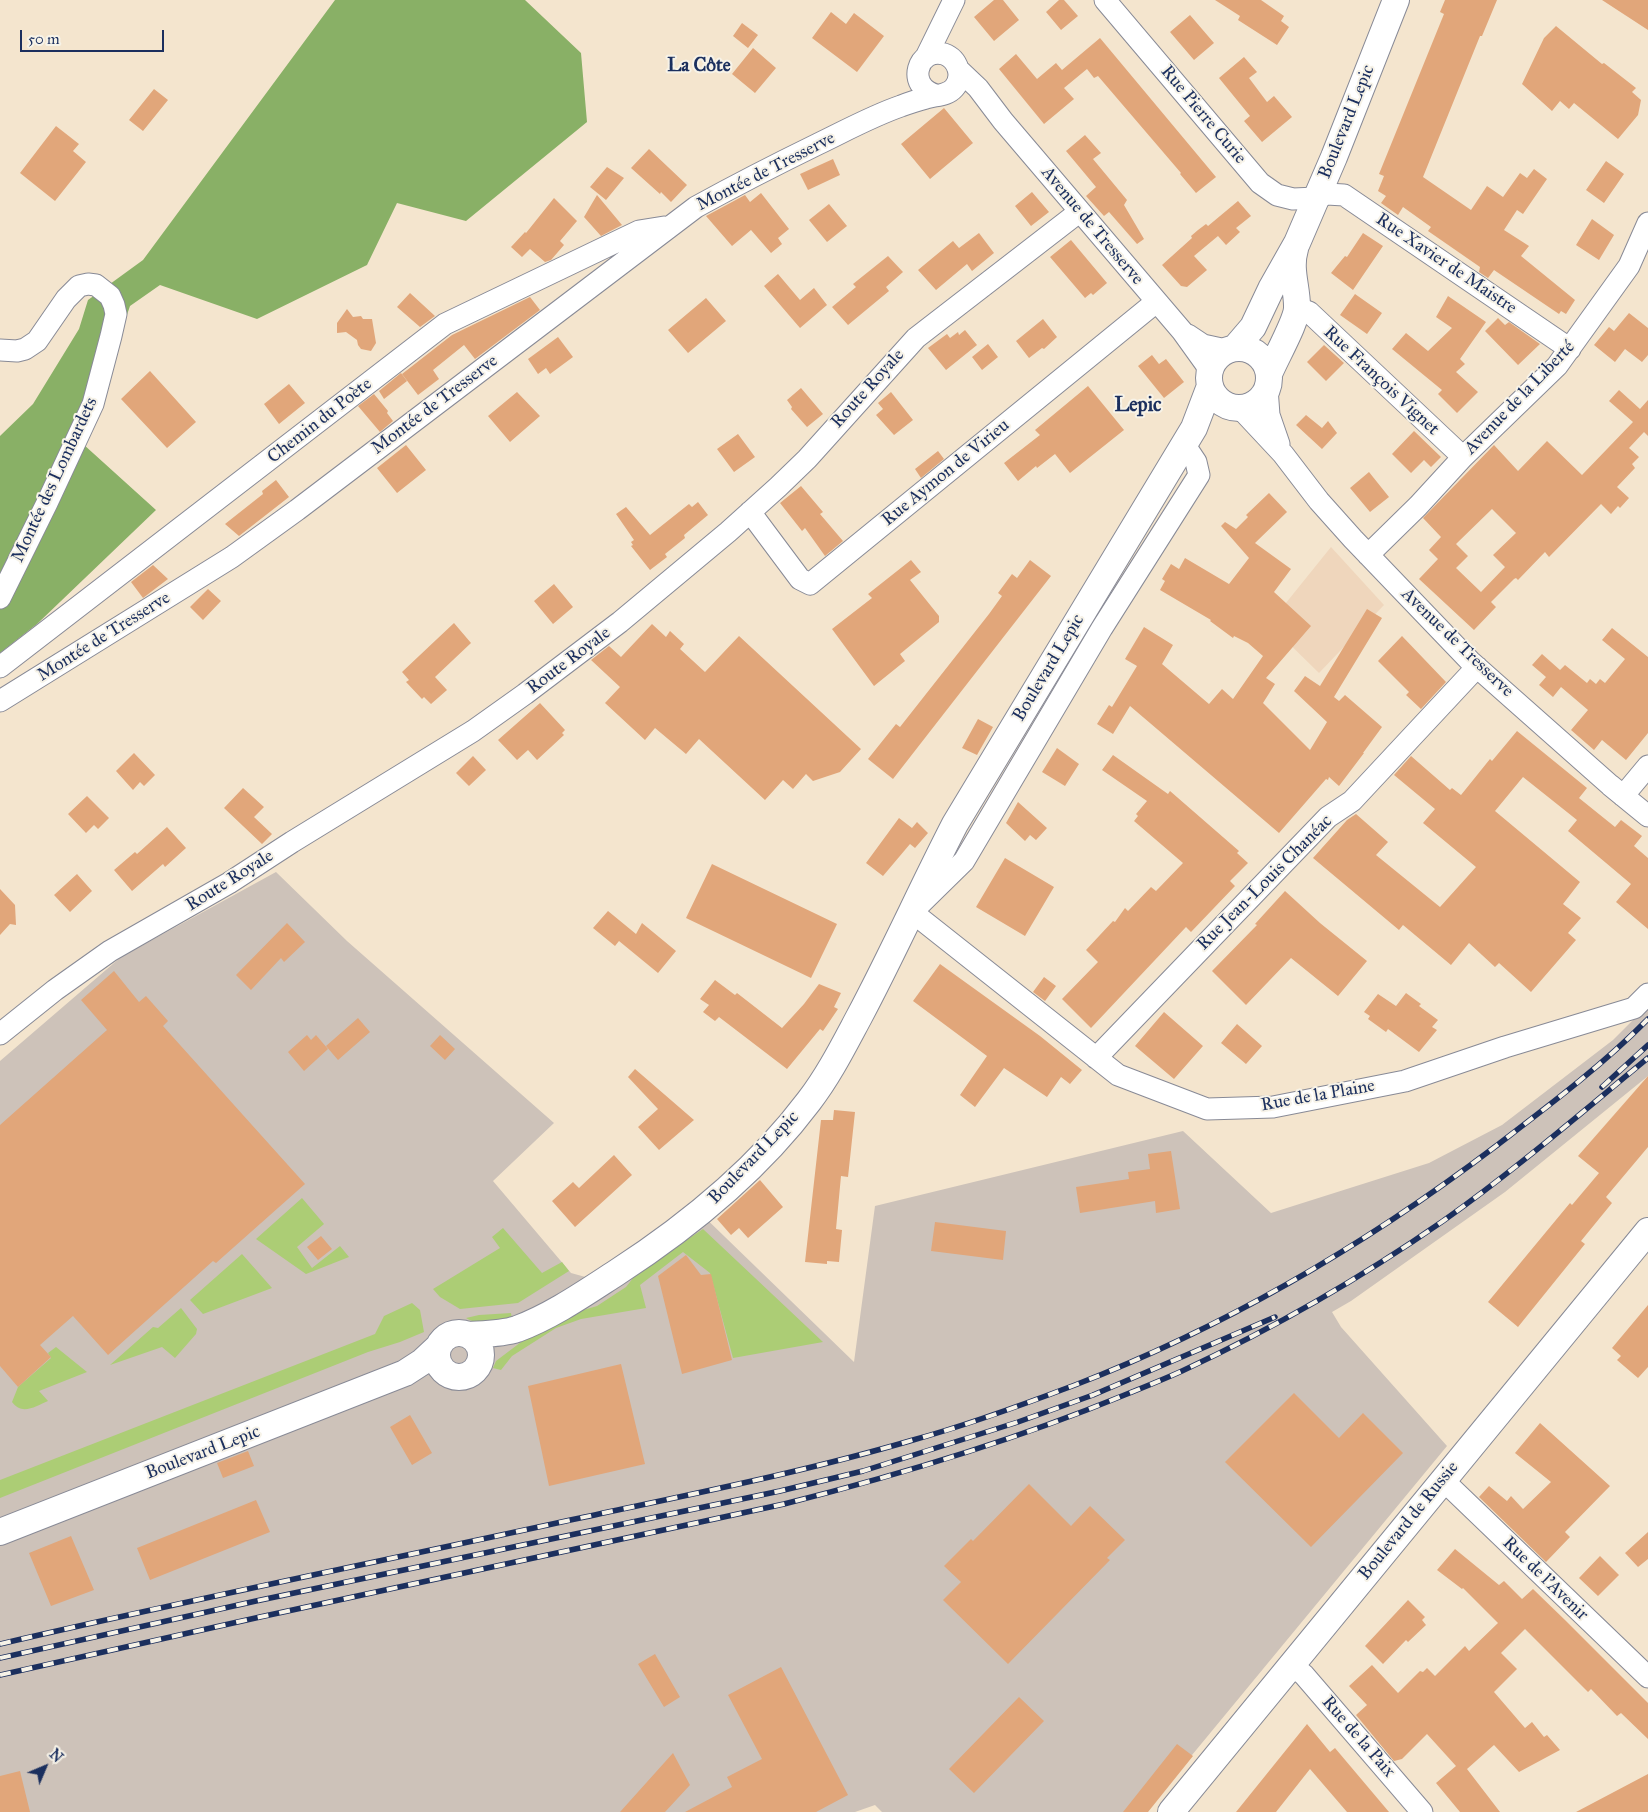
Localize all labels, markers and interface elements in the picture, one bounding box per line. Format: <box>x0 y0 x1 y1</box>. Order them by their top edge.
scale bar <box>22 20 166 52</box>
text: 50 m <box>28 30 60 48</box>
district label: La Côte <box>667 55 731 77</box>
street label: Rue Pierre Curie <box>1156 61 1250 169</box>
street label: Boulevard Lepic <box>1314 62 1380 182</box>
street label: Montée de Tresserve <box>693 128 839 216</box>
street label: Avenue de Tresserve <box>1036 162 1148 290</box>
street label: Rue Xavier de Maistre <box>1372 209 1520 319</box>
street label: Rue François Vignet <box>1319 322 1443 440</box>
street label: Avenue de la Liberté <box>1460 337 1580 459</box>
street label: Route Royale <box>827 345 909 433</box>
street label: Montée de Tresserve <box>368 351 502 459</box>
street label: Chemin du Poète <box>264 374 376 468</box>
street label: Montée des Lombardets <box>7 394 103 566</box>
district label: Lepic <box>1115 394 1161 418</box>
street label: Rue Aymon de Virieu <box>878 415 1014 531</box>
street label: Avenue de Tresserve <box>1396 584 1518 702</box>
street label: Montée de Tresserve <box>34 587 174 687</box>
street label: Boulevard Lepic <box>1009 611 1089 725</box>
street label: Route Royale <box>523 623 615 699</box>
street label: Rue Jean-Louis Chanéac <box>1193 811 1337 955</box>
street label: Route Royale <box>182 846 278 916</box>
street label: Rue de la Plaine <box>1259 1075 1377 1117</box>
street label: Boulevard Lepic <box>704 1107 804 1209</box>
street label: Boulevard Lepic <box>143 1421 263 1485</box>
street label: Boulevard de Russie <box>1354 1457 1464 1585</box>
street label: Rue de l'Avenir <box>1497 1533 1593 1625</box>
street label: Rue de la Paix <box>1317 1692 1399 1782</box>
north arrow <box>20 1742 70 1792</box>
text: N <box>46 1746 66 1766</box>

